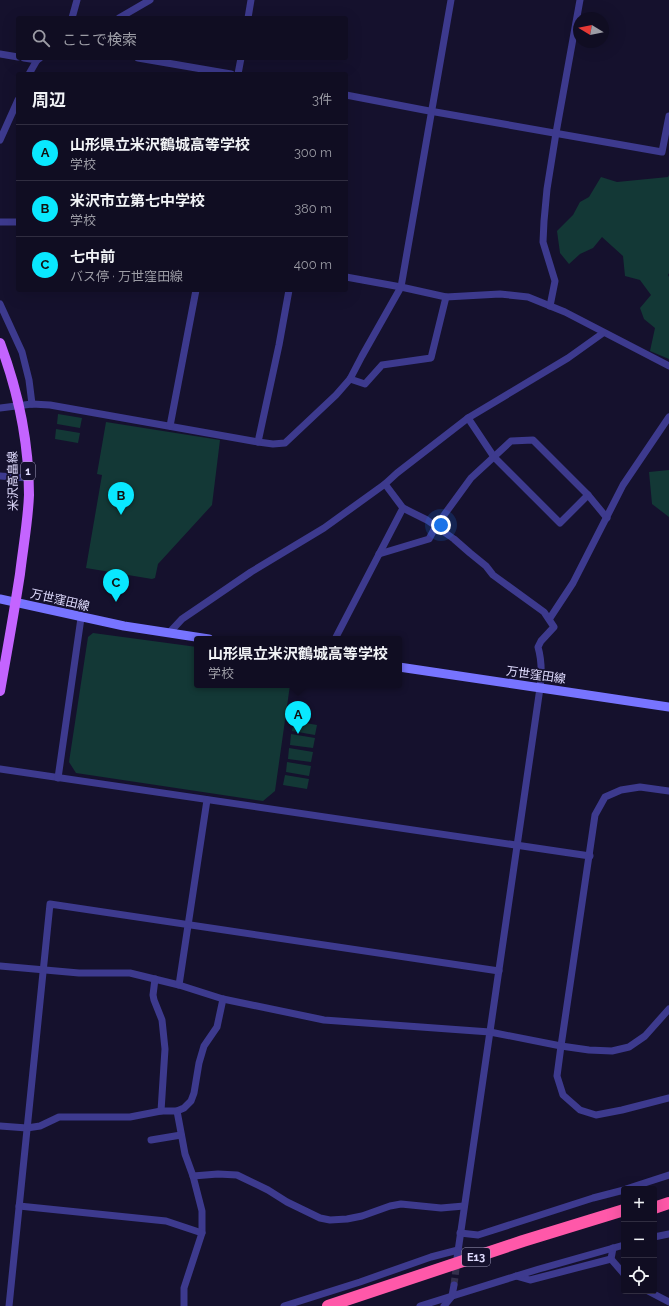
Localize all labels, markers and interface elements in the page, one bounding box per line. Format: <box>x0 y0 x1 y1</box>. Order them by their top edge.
north arrow <box>573 12 609 48</box>
search box <box>16 16 348 60</box>
icon: search <box>30 27 52 49</box>
text: ここで検索 <box>62 31 137 49</box>
text: 周辺 <box>32 90 66 110</box>
text: 3件 <box>312 92 332 107</box>
text: 山形県立米沢鶴城高等学校 <box>70 136 250 154</box>
text: A <box>41 145 49 160</box>
text: 300 m <box>294 145 332 160</box>
text: 学校 <box>70 157 96 172</box>
text: 米沢市立第七中学校 <box>70 192 205 210</box>
text: B <box>41 201 49 216</box>
text: 380 m <box>294 201 332 216</box>
text: 学校 <box>70 213 96 228</box>
text: 七中前 <box>70 248 115 266</box>
text: C <box>41 257 49 272</box>
text: 400 m <box>294 257 332 272</box>
text: バス停 · 万世窪田線 <box>70 269 183 284</box>
street label: 米沢高畠線 <box>5 451 21 511</box>
road number: 1 <box>21 462 35 480</box>
pin: B <box>108 482 134 515</box>
your location <box>431 515 451 535</box>
pin: C <box>103 569 129 602</box>
street label: 万世窪田線 <box>29 586 91 614</box>
popup <box>194 636 402 688</box>
text: 山形県立米沢鶴城高等学校 <box>208 645 388 663</box>
street label: 万世窪田線 <box>505 664 567 686</box>
text: 学校 <box>208 666 234 681</box>
pin: A <box>285 701 311 734</box>
map controls <box>621 1186 657 1294</box>
button: + <box>621 1186 657 1222</box>
button: − <box>621 1222 657 1258</box>
road number: E13 <box>462 1248 490 1266</box>
button: locate <box>621 1258 657 1294</box>

